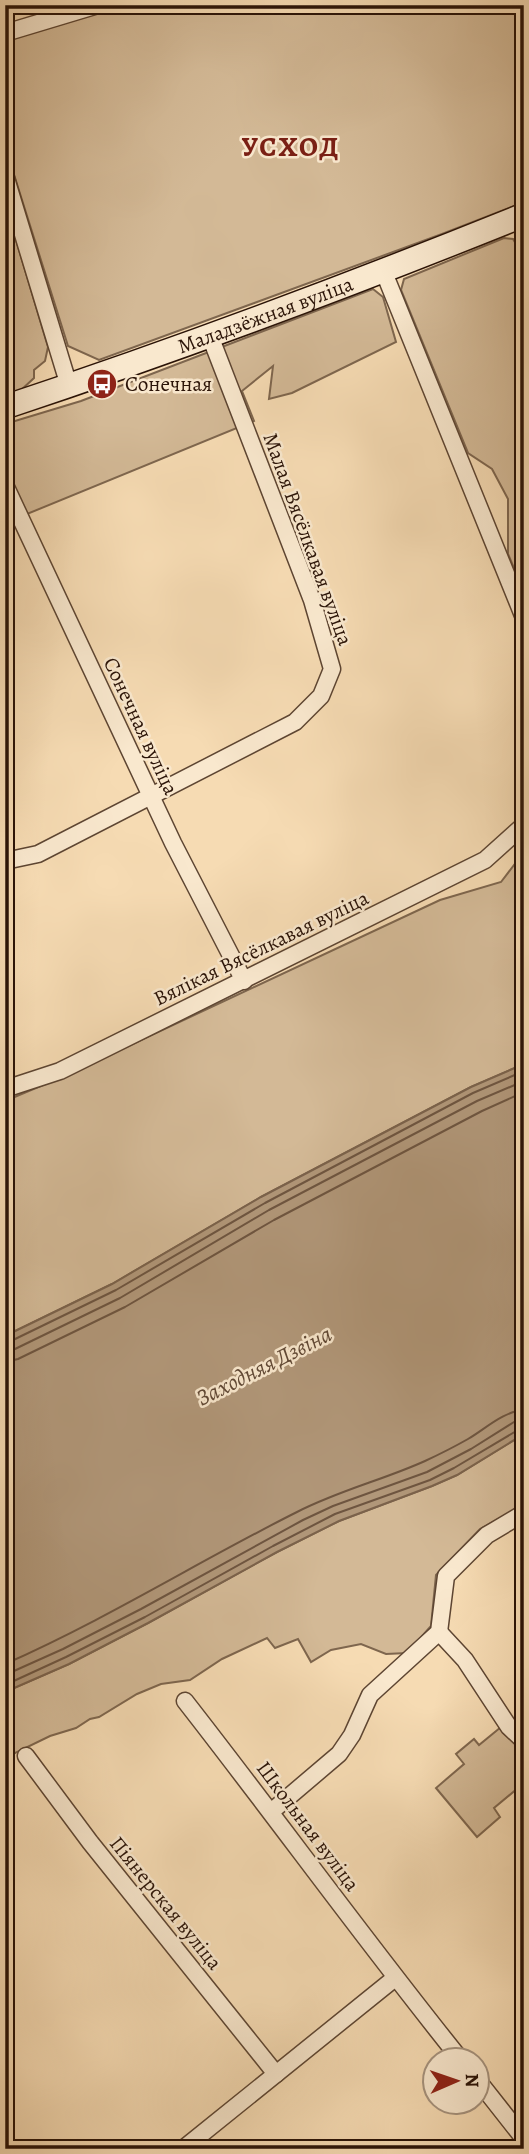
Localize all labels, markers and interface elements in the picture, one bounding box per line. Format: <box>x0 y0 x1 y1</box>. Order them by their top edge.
district label: УСХОД <box>242 128 340 166</box>
street label: Маладзёжная вуліца <box>174 270 357 360</box>
bus stop icon: Сонечная <box>85 367 119 401</box>
place label: Сонечная <box>125 370 212 398</box>
street label: Малая Вясёлкавая вуліца <box>256 429 360 650</box>
street label: Сонечная вуліца <box>97 653 185 800</box>
street label: Вялікая Вясёлкавая вуліца <box>149 883 374 1012</box>
water label: Заходняя Дзвіна <box>191 1318 337 1413</box>
street label: Школьная вуліца <box>250 1755 366 1897</box>
street label: Піянерская вуліца <box>103 1830 229 1976</box>
north arrow <box>420 2046 490 2116</box>
text: N <box>459 2073 485 2088</box>

